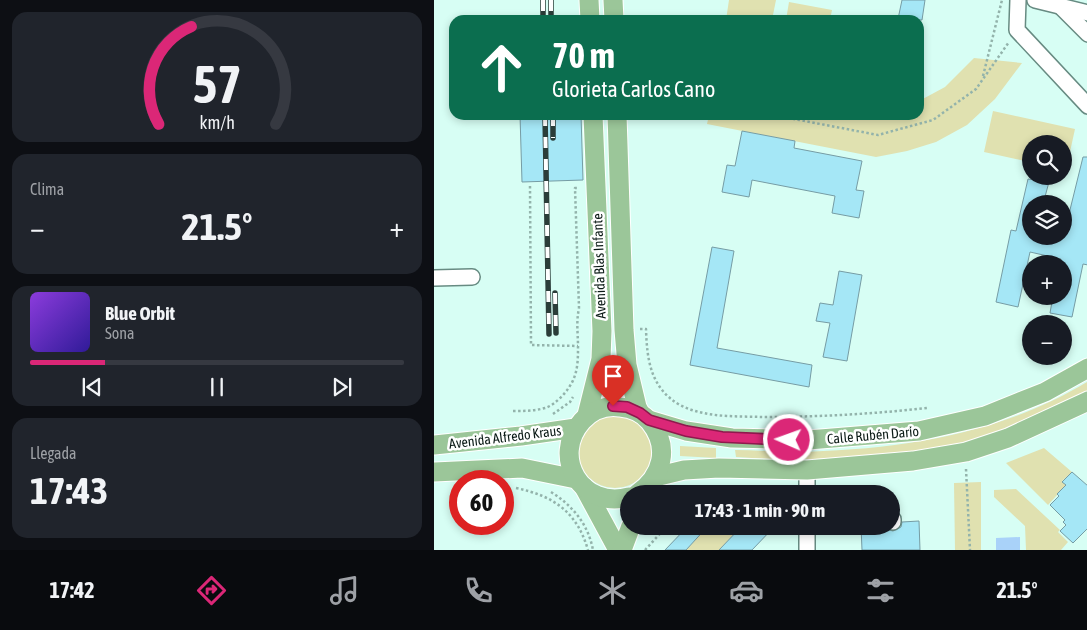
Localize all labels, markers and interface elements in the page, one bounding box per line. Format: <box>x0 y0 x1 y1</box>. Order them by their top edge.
icon: ahead <box>469 35 534 100</box>
text: 70 m <box>552 35 615 75</box>
text: 57 <box>193 54 241 114</box>
text: Glorieta Carlos Cano <box>552 76 715 102</box>
text: km/h <box>199 112 235 133</box>
map controls <box>1022 135 1072 365</box>
button: search <box>1022 135 1072 185</box>
text: Clima <box>30 180 64 198</box>
button: layers <box>1022 195 1072 245</box>
text: 21.5° <box>182 205 252 248</box>
text: − <box>30 211 45 243</box>
text: + <box>389 211 404 243</box>
street label: Avenida Blas Infante <box>589 213 609 319</box>
button: + <box>1022 255 1072 305</box>
text: Blue Orbit <box>105 302 175 324</box>
button: − <box>1022 315 1072 365</box>
text: Sona <box>105 324 134 342</box>
pin <box>592 355 634 406</box>
icon: arrive <box>599 362 627 390</box>
icon: previous <box>78 373 106 401</box>
icon: pause <box>203 373 231 401</box>
icon: next <box>328 373 356 401</box>
position arrow <box>762 413 814 465</box>
street label: Avenida Alfredo Kraus <box>448 422 562 452</box>
street label: Calle Rubén Darío <box>826 423 920 447</box>
text: Llegada <box>30 444 77 462</box>
text: 17:43 <box>30 469 108 512</box>
speed limit sign: 60 <box>449 470 514 535</box>
text: 17:43 · 1 min · 90 m <box>695 499 825 521</box>
icon: directions <box>194 573 229 608</box>
icon: music <box>327 573 362 608</box>
icon: phone <box>461 573 496 608</box>
icon: climate <box>595 573 630 608</box>
icon: car <box>729 573 764 608</box>
icon: filters <box>863 573 898 608</box>
text: 17:42 <box>49 577 95 603</box>
text: 21.5° <box>996 577 1038 603</box>

